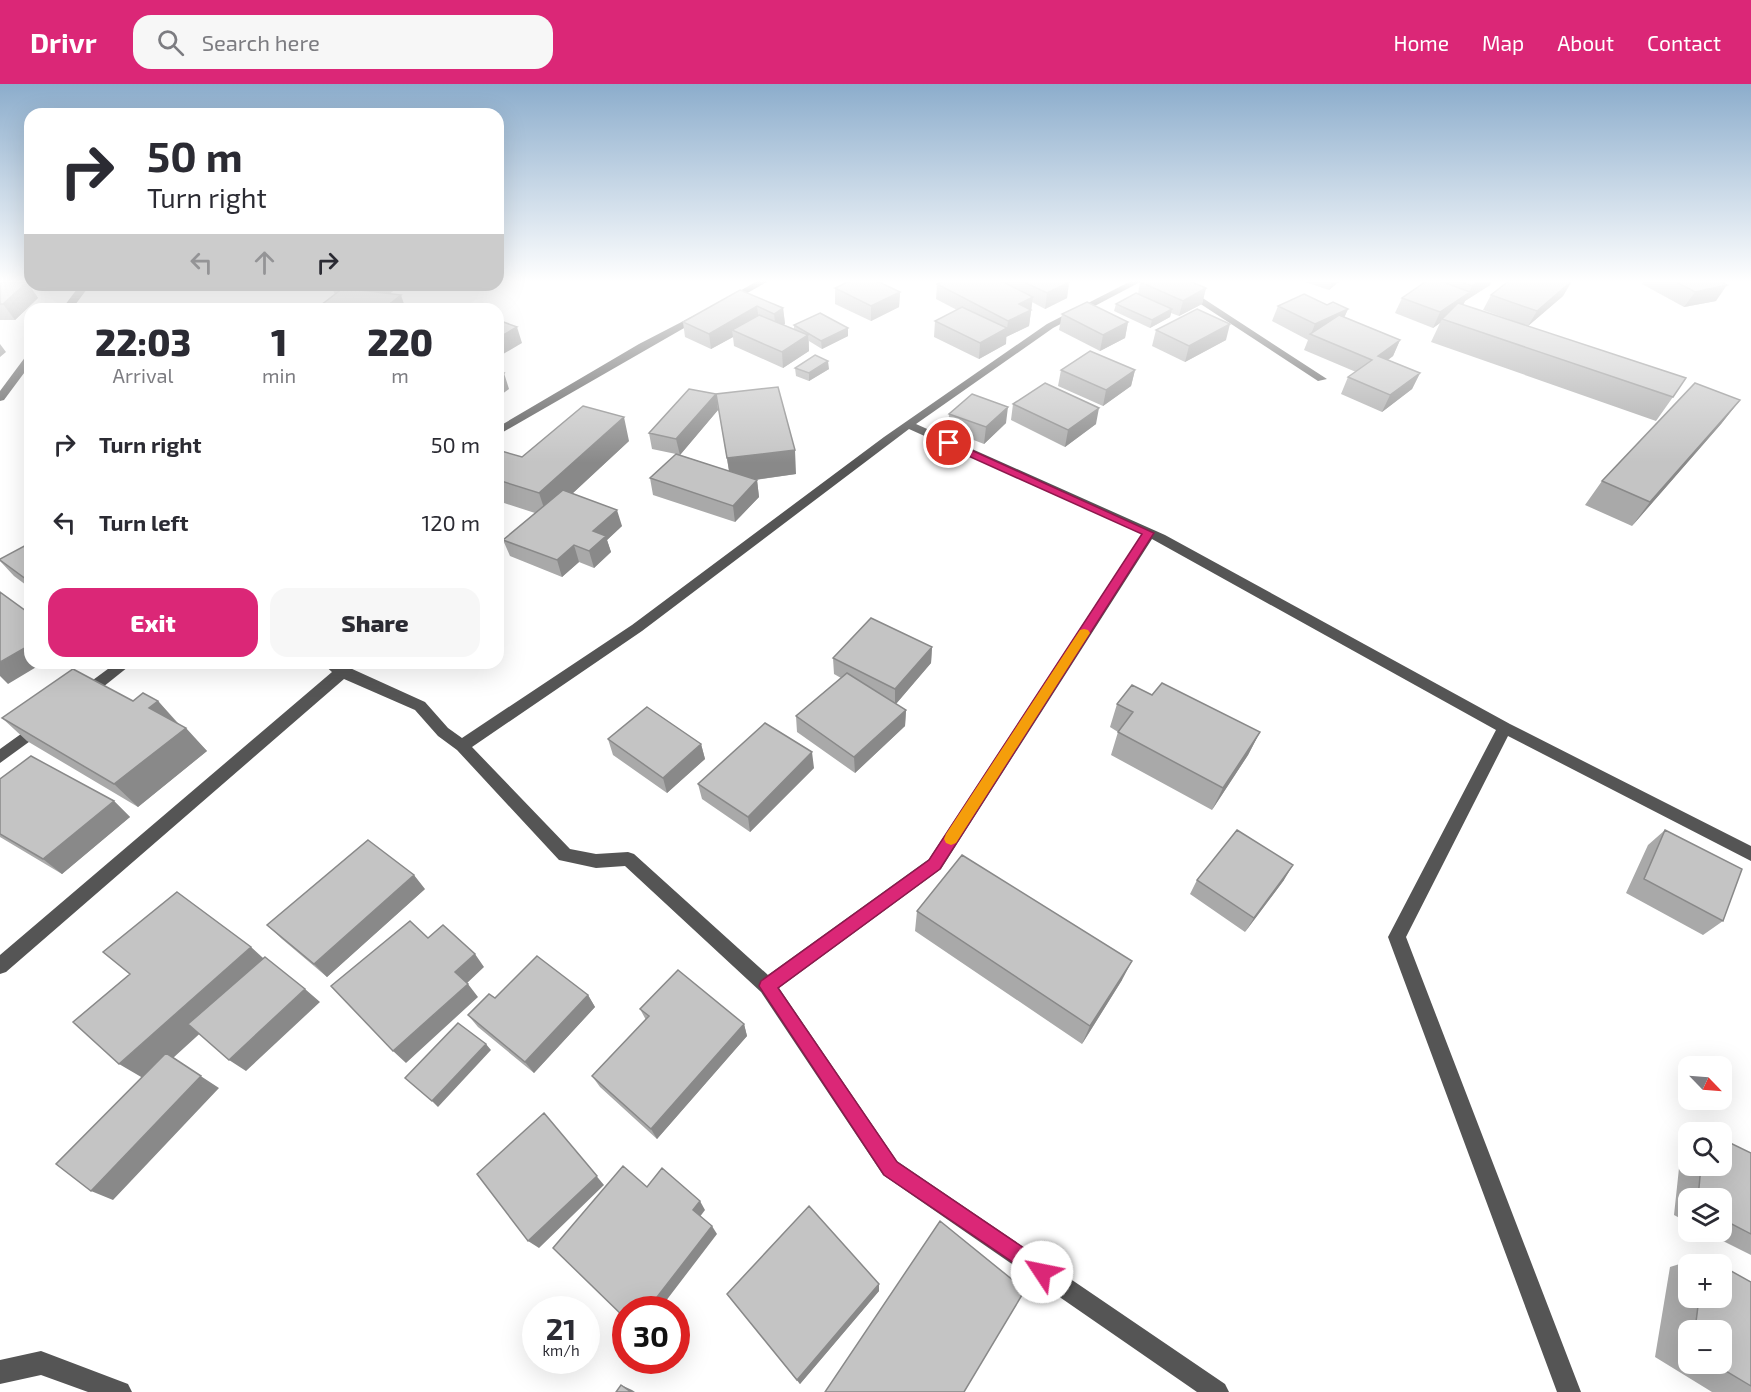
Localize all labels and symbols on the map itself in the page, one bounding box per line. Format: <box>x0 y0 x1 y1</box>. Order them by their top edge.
pin <box>923 417 974 468</box>
north arrow <box>1678 1056 1732 1110</box>
position arrow <box>1010 1240 1074 1304</box>
speed limit sign: 30 <box>612 1296 690 1374</box>

